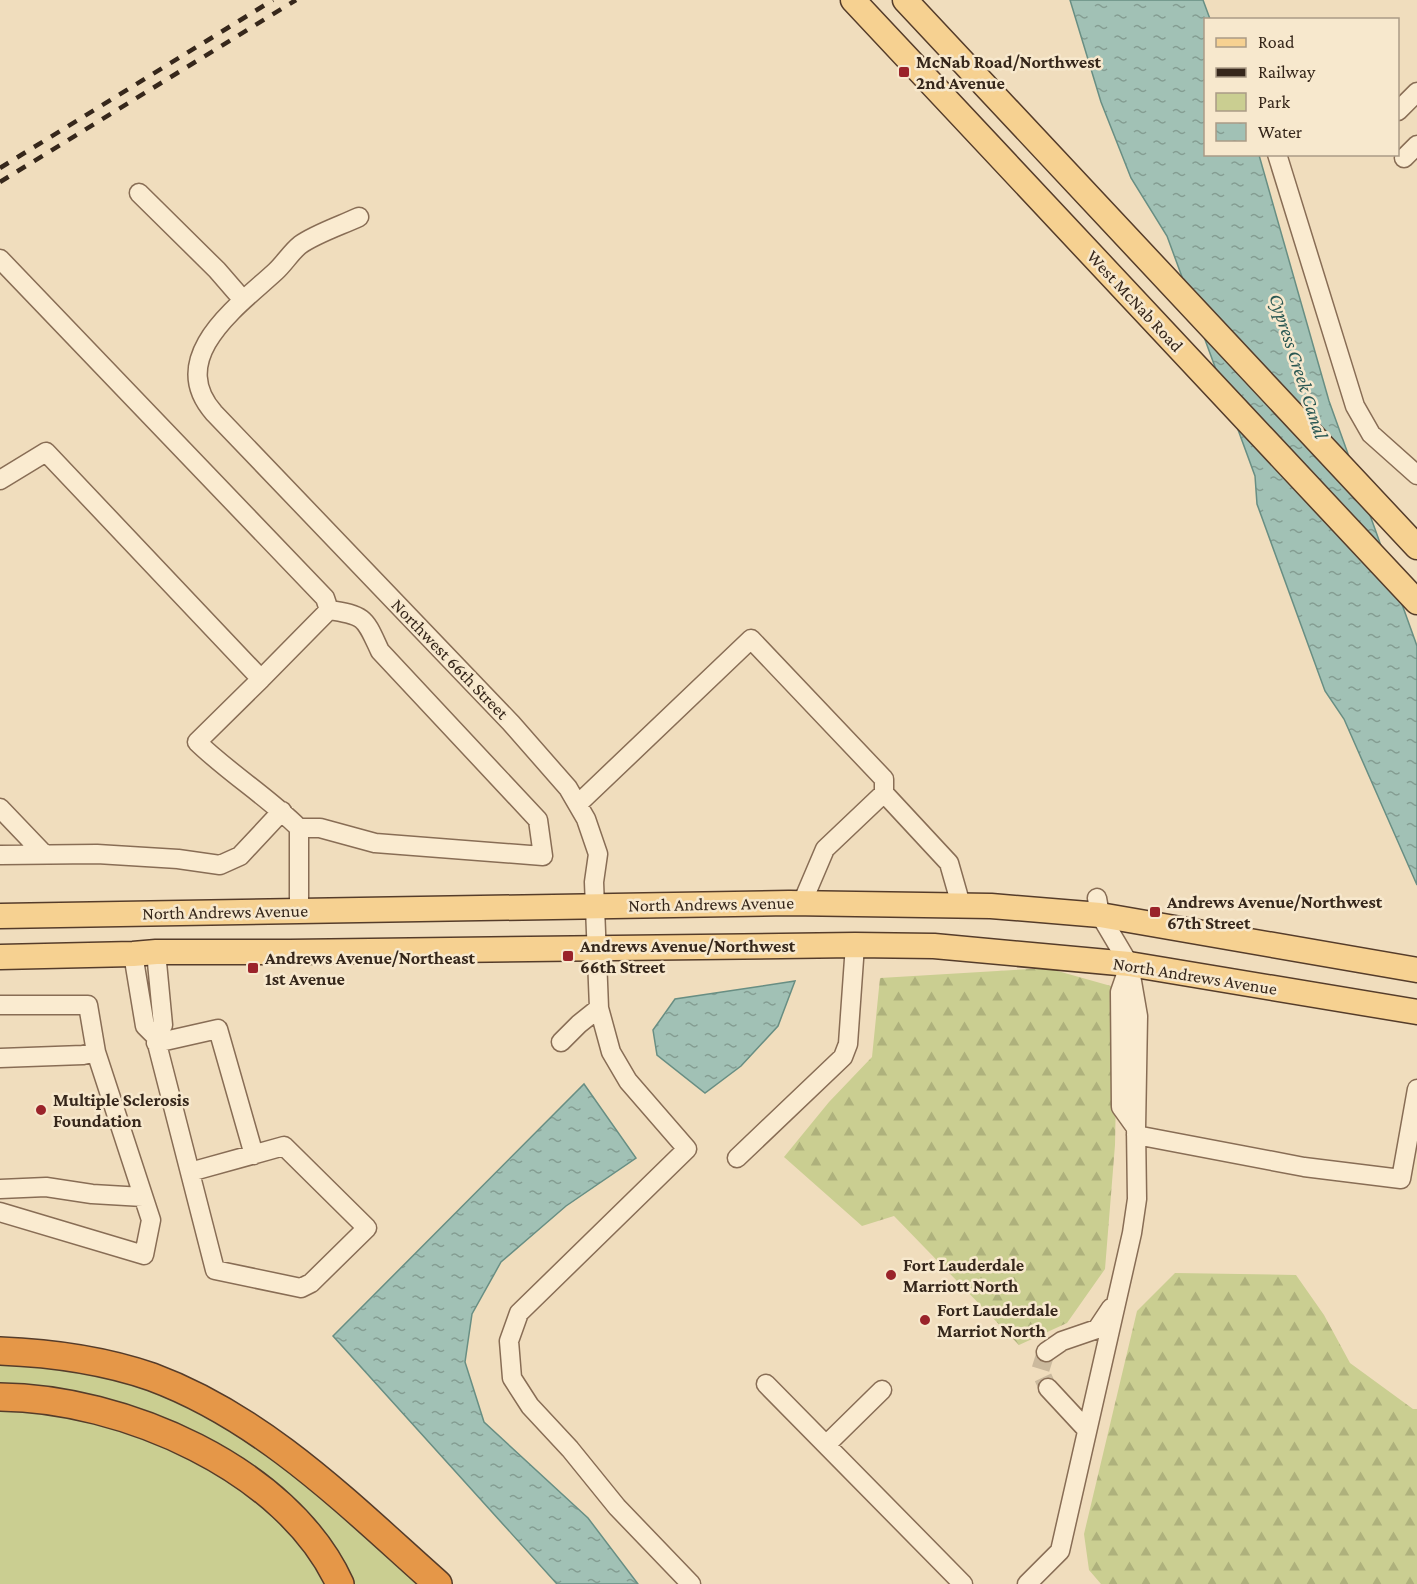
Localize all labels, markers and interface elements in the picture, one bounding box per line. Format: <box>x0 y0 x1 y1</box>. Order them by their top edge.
legend <box>1204 18 1399 156</box>
text: Road <box>1258 32 1295 52</box>
place label: McNab Road/Northwest 2nd Avenue <box>916 52 1101 93</box>
text: Railway <box>1258 62 1316 82</box>
marker: McNab Road/Northwest 2nd Avenue <box>897 65 911 79</box>
text: Park <box>1258 92 1290 112</box>
text: Water <box>1258 122 1303 142</box>
street label: West McNab Road <box>1083 246 1188 356</box>
water label: Cypress Creek Canal <box>1264 291 1333 443</box>
street label: Northwest 66th Street <box>387 595 513 724</box>
place label: Andrews Avenue/Northwest 67th Street <box>1166 892 1383 933</box>
street label: North Andrews Avenue <box>628 893 794 915</box>
street label: North Andrews Avenue <box>142 901 308 923</box>
marker: Andrews Avenue/Northwest 67th Street <box>1148 905 1162 919</box>
place label: Andrews Avenue/Northwest 66th Street <box>579 936 796 977</box>
place label: Andrews Avenue/Northeast 1st Avenue <box>264 948 476 989</box>
marker: Andrews Avenue/Northwest 66th Street <box>561 949 575 963</box>
street label: North Andrews Avenue <box>1112 953 1279 999</box>
marker: Andrews Avenue/Northeast 1st Avenue <box>246 961 260 975</box>
place label: Multiple Sclerosis Foundation <box>53 1090 189 1131</box>
marker: Multiple Sclerosis Foundation <box>34 1103 48 1117</box>
place label: Fort Lauderdale Marriott North <box>903 1255 1024 1296</box>
marker: Fort Lauderdale Marriott North <box>884 1268 898 1282</box>
place label: Fort Lauderdale Marriot North <box>937 1300 1058 1341</box>
marker: Fort Lauderdale Marriot North <box>918 1313 932 1327</box>

